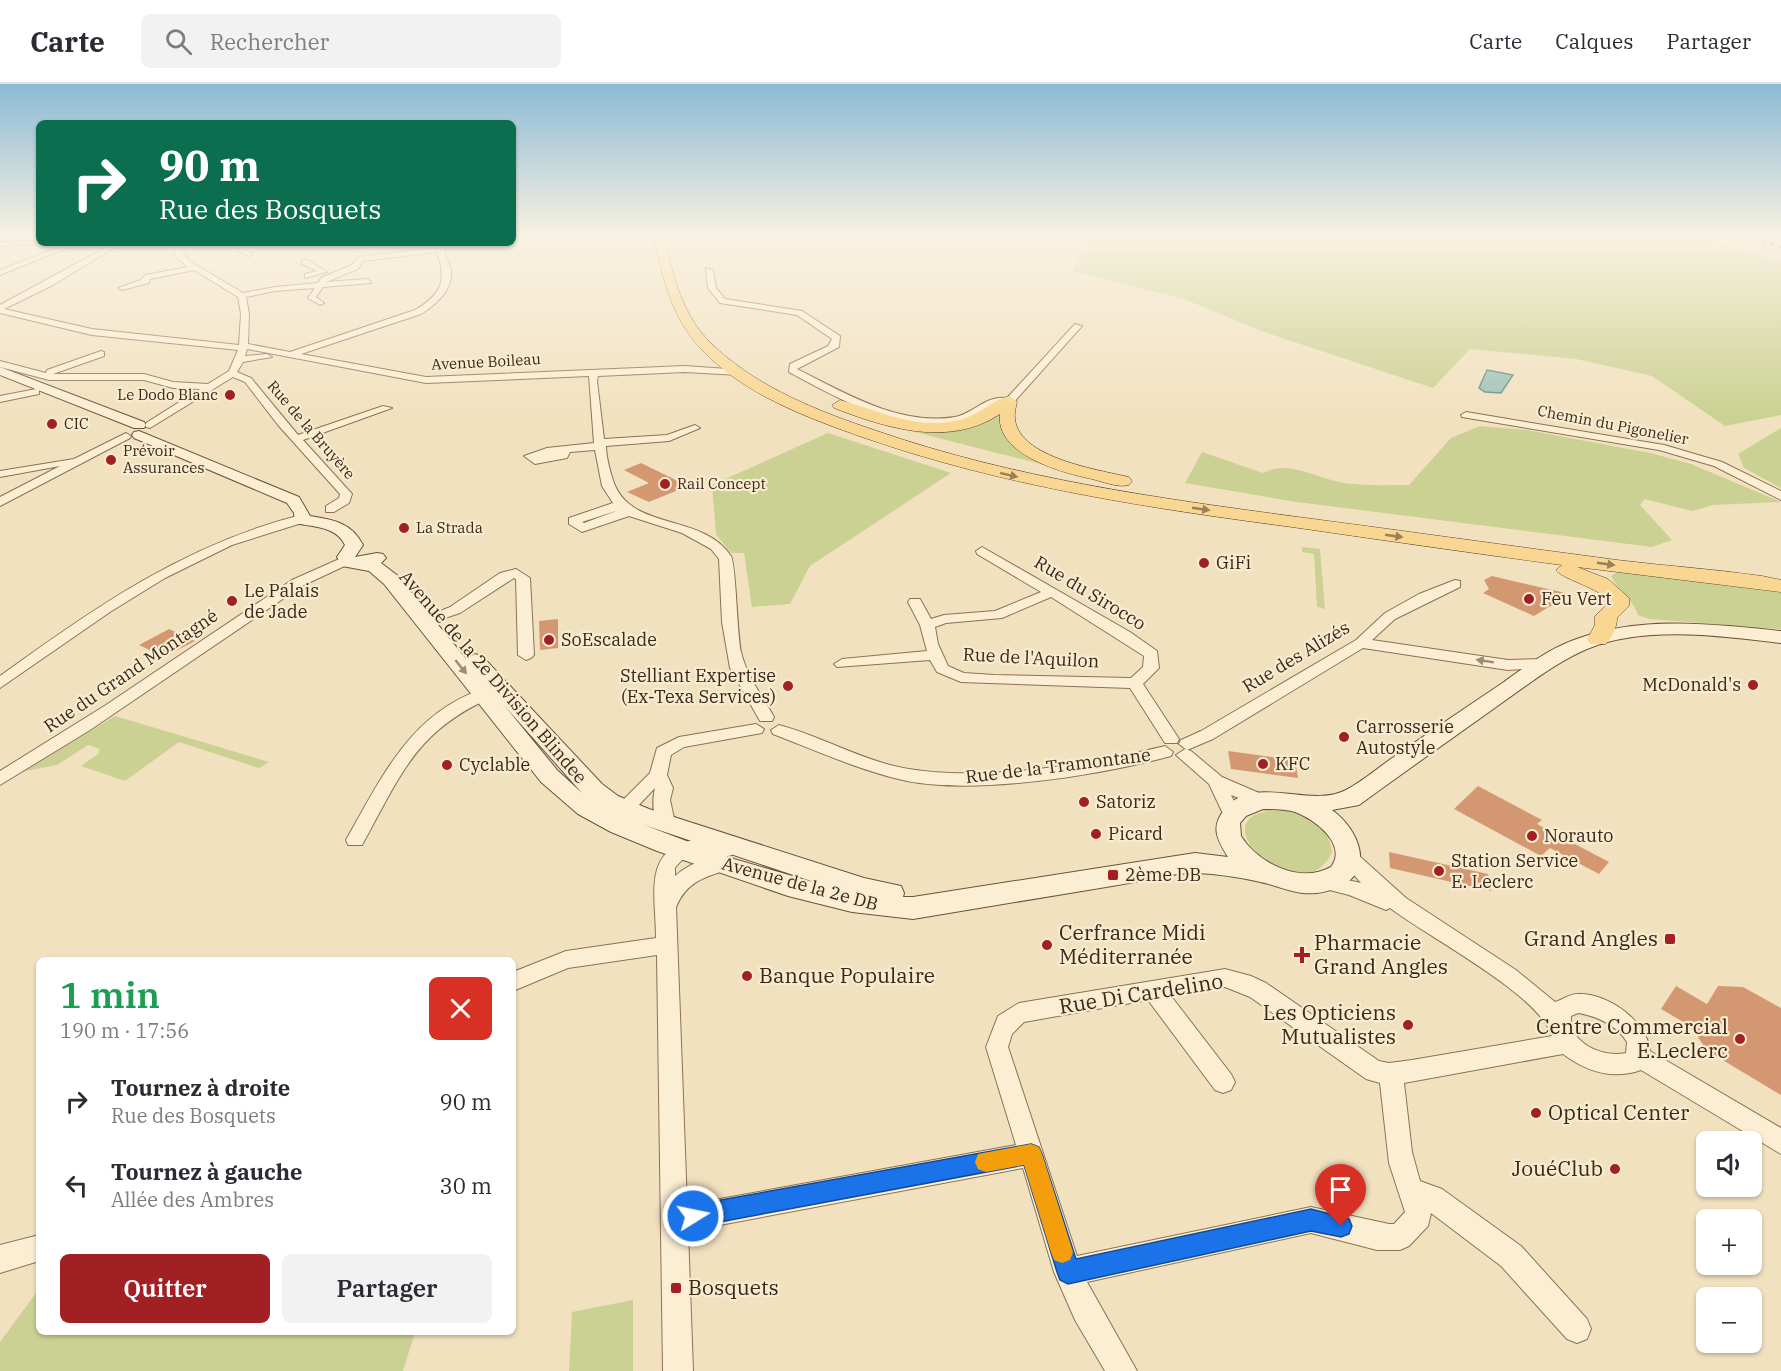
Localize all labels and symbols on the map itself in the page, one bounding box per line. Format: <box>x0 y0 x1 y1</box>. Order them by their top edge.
street label: Avenue Boileau <box>431 349 541 374</box>
street label: Rue de la Bruyère <box>263 376 359 483</box>
place label: Le Dodo Blanc <box>117 385 218 404</box>
marker: Le Dodo Blanc <box>223 388 237 402</box>
street label: Chemin du Pigonelier <box>1536 401 1690 449</box>
place label: CIC <box>64 414 89 433</box>
marker: CIC <box>45 417 59 431</box>
place label: Prévoir Assurances <box>123 441 205 477</box>
marker: Prévoir Assurances <box>104 453 118 467</box>
one-way arrow <box>1000 470 1019 480</box>
place label: Rail Concept <box>677 474 766 493</box>
marker: Rail Concept <box>658 477 672 491</box>
one-way arrow <box>1192 505 1211 514</box>
place label: La Strada <box>416 518 483 537</box>
marker: La Strada <box>397 521 411 535</box>
one-way arrow <box>1385 531 1404 540</box>
street label: Rue du Sirocco <box>1030 550 1150 635</box>
place label: GiFi <box>1216 551 1251 574</box>
marker: GiFi <box>1197 556 1211 570</box>
one-way arrow <box>1597 560 1616 569</box>
street label: Avenue de la 2e Division Blindee <box>394 565 592 788</box>
place label: Le Palais de Jade <box>244 579 319 623</box>
place label: Feu Vert <box>1541 587 1612 610</box>
marker: Feu Vert <box>1522 592 1536 606</box>
marker: Le Palais de Jade <box>225 594 239 608</box>
street label: Rue du Grand Montagné <box>39 604 222 737</box>
street label: Rue des Alizés <box>1238 616 1354 698</box>
place label: SoEscalade <box>561 628 657 651</box>
marker: SoEscalade <box>542 633 556 647</box>
street label: Rue de l'Aquilon <box>962 642 1100 673</box>
one-way arrow <box>1475 657 1494 666</box>
one-way arrow <box>455 659 468 675</box>
place label: Stelliant Expertise (Ex-Texa Services) <box>620 664 776 708</box>
place label: McDonald's <box>1642 673 1741 696</box>
marker: McDonald's <box>1746 678 1760 692</box>
marker: Stelliant Expertise (Ex-Texa Services) <box>781 679 795 693</box>
place label: Carrosserie Autostyle <box>1356 715 1454 759</box>
marker: Carrosserie Autostyle <box>1337 730 1351 744</box>
street label: Rue de la Tramontane <box>964 743 1152 788</box>
place label: KFC <box>1275 752 1310 775</box>
place label: Cyclable <box>459 753 530 776</box>
marker: KFC <box>1256 757 1270 771</box>
marker: Cyclable <box>440 758 454 772</box>
place label: Satoriz <box>1096 790 1156 813</box>
marker: Satoriz <box>1077 795 1091 809</box>
place label: Picard <box>1108 822 1163 845</box>
place label: Norauto <box>1544 824 1613 847</box>
marker: Picard <box>1089 827 1103 841</box>
marker: Norauto <box>1525 829 1539 843</box>
place label: Station Service E. Leclerc <box>1451 849 1578 893</box>
street label: Avenue de la 2e DB <box>719 852 881 915</box>
place label: 2ème DB <box>1125 863 1201 886</box>
marker: Station Service E. Leclerc <box>1432 864 1446 878</box>
marker: 2ème DB <box>1106 868 1120 882</box>
place label: Cerfrance Midi Méditerranée <box>1059 918 1206 970</box>
place label: Grand Angles <box>1524 924 1658 952</box>
place label: Pharmacie Grand Angles <box>1314 928 1448 980</box>
marker: Grand Angles <box>1663 932 1677 946</box>
marker: Cerfrance Midi Méditerranée <box>1040 938 1054 952</box>
marker: Pharmacie Grand Angles <box>1295 948 1309 962</box>
place label: Banque Populaire <box>759 961 935 989</box>
street label: Rue Di Cardelino <box>1057 966 1225 1020</box>
marker: Banque Populaire <box>740 969 754 983</box>
place label: Les Opticiens Mutualistes <box>1263 998 1396 1050</box>
place label: Centre Commercial E.Leclerc <box>1536 1012 1728 1064</box>
marker: Les Opticiens Mutualistes <box>1401 1018 1415 1032</box>
marker: Centre Commercial E.Leclerc <box>1733 1032 1747 1046</box>
place label: Optical Center <box>1548 1098 1690 1126</box>
marker: Optical Center <box>1529 1106 1543 1120</box>
place label: JouéClub <box>1512 1154 1603 1182</box>
marker: JouéClub <box>1608 1162 1622 1176</box>
pin <box>1315 1164 1366 1226</box>
position arrow <box>661 1184 725 1248</box>
place label: Bosquets <box>688 1273 779 1301</box>
marker: Bosquets <box>669 1281 683 1295</box>

